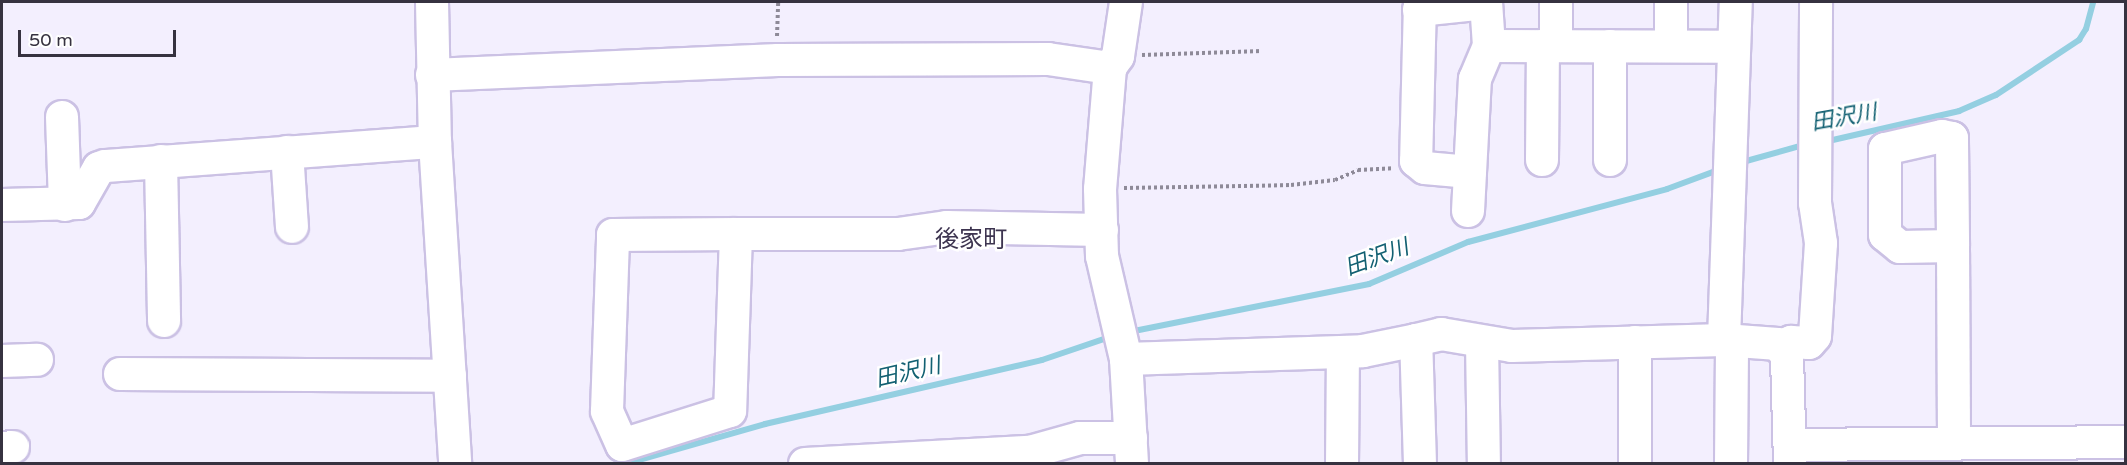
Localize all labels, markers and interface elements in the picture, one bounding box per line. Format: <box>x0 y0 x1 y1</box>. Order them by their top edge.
scale bar <box>21 18 178 56</box>
text: 50 m <box>29 29 73 51</box>
water label: 田沢川 <box>1809 99 1879 137</box>
district label: 後家町 <box>935 226 1007 254</box>
water label: 田沢川 <box>1341 234 1413 282</box>
water label: 田沢川 <box>873 353 943 393</box>

